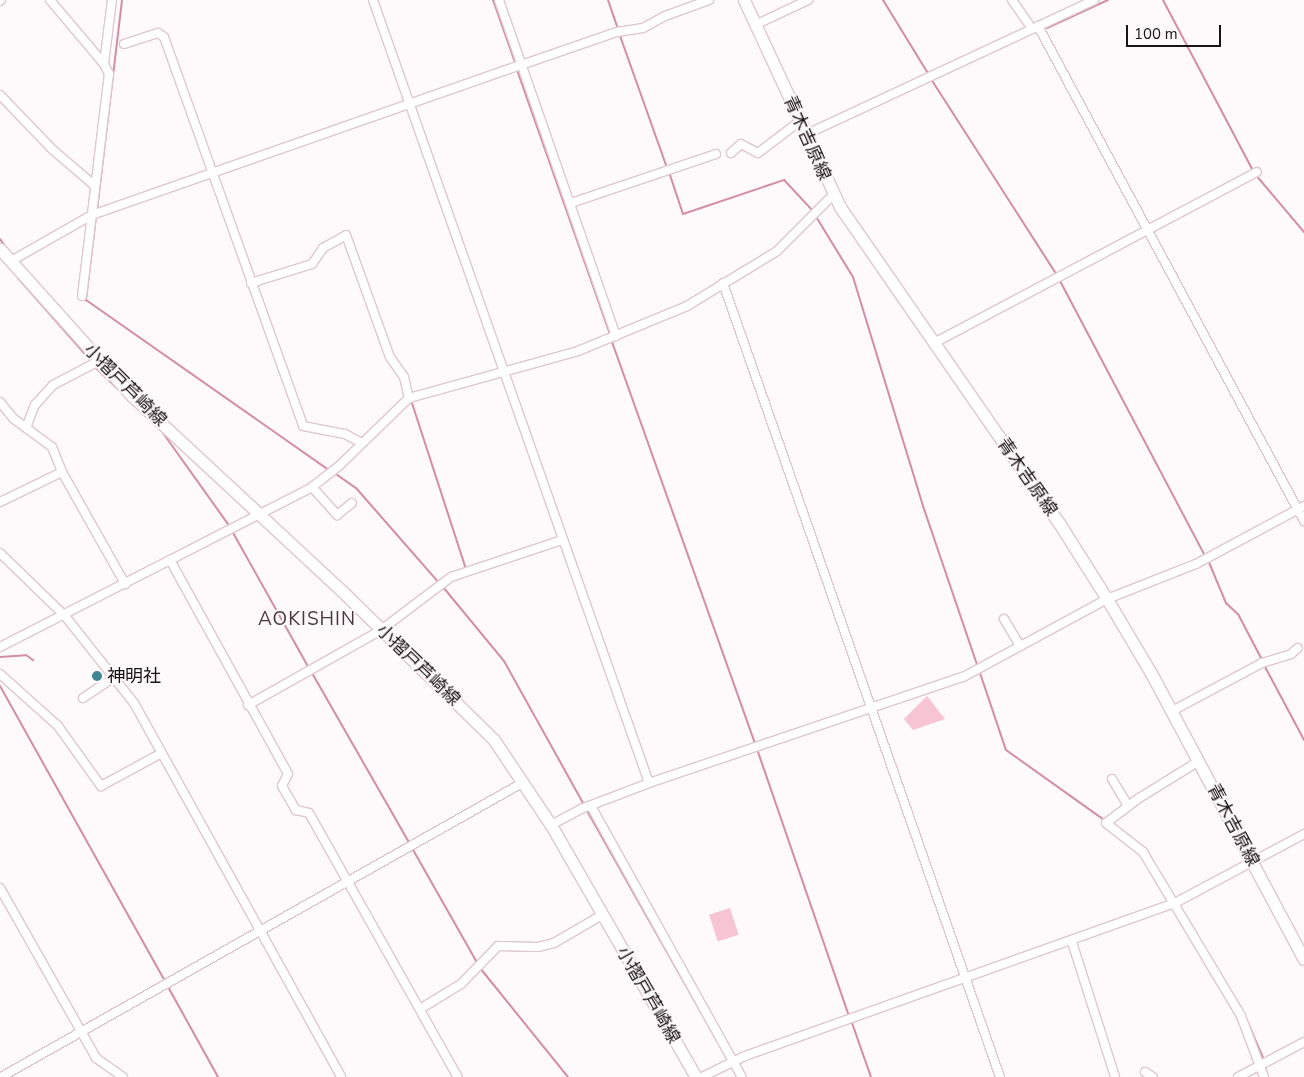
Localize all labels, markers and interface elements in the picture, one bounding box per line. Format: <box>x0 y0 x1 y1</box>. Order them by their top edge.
scale bar <box>1129 15 1224 47</box>
text: 100 m <box>1134 24 1178 44</box>
street label: 青木吉原線 <box>779 92 835 184</box>
street label: 小摺戸芦崎線 <box>79 339 171 431</box>
street label: 青木吉原線 <box>992 434 1062 520</box>
district label: AOKISHIN <box>257 609 357 631</box>
street label: 小摺戸芦崎線 <box>372 620 464 710</box>
place label: 神明社 <box>107 665 161 687</box>
marker: 神明社 <box>91 670 103 682</box>
street label: 青木吉原線 <box>1202 780 1264 870</box>
street label: 小摺戸芦崎線 <box>612 943 684 1047</box>

